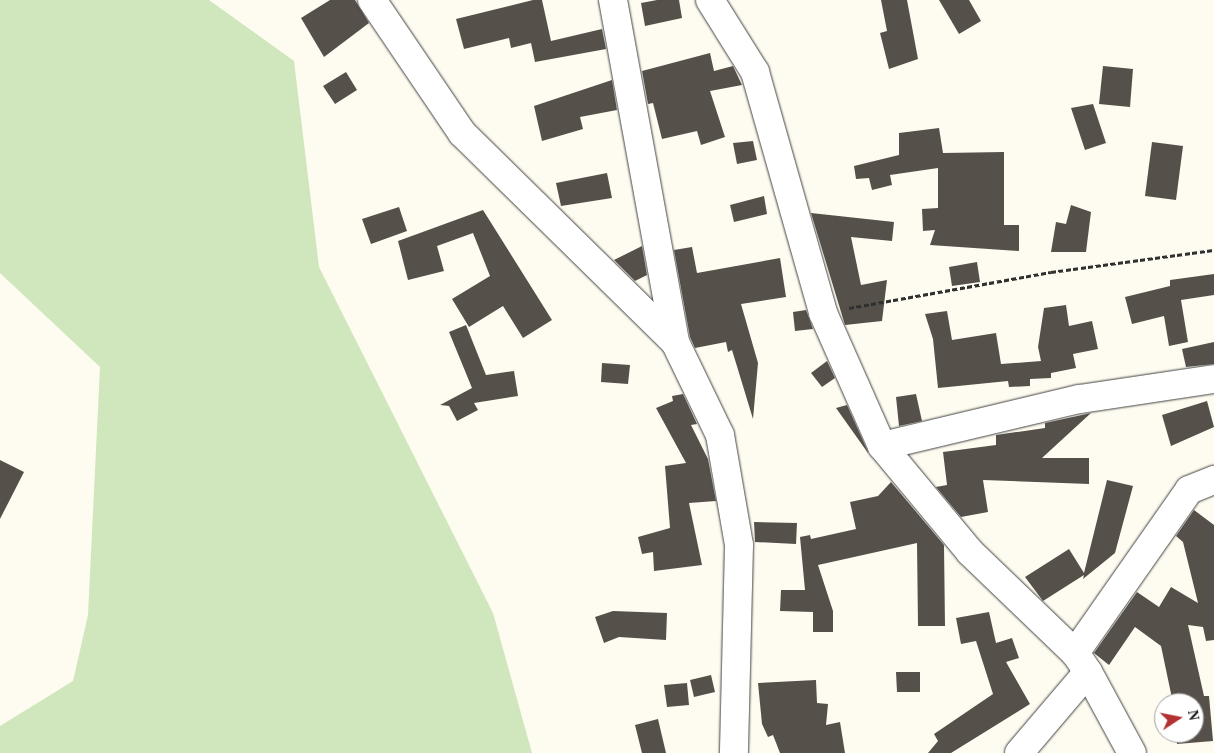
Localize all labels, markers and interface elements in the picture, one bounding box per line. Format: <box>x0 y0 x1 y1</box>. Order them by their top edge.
north arrow <box>1154 693 1204 743</box>
text: N <box>1185 709 1202 722</box>

